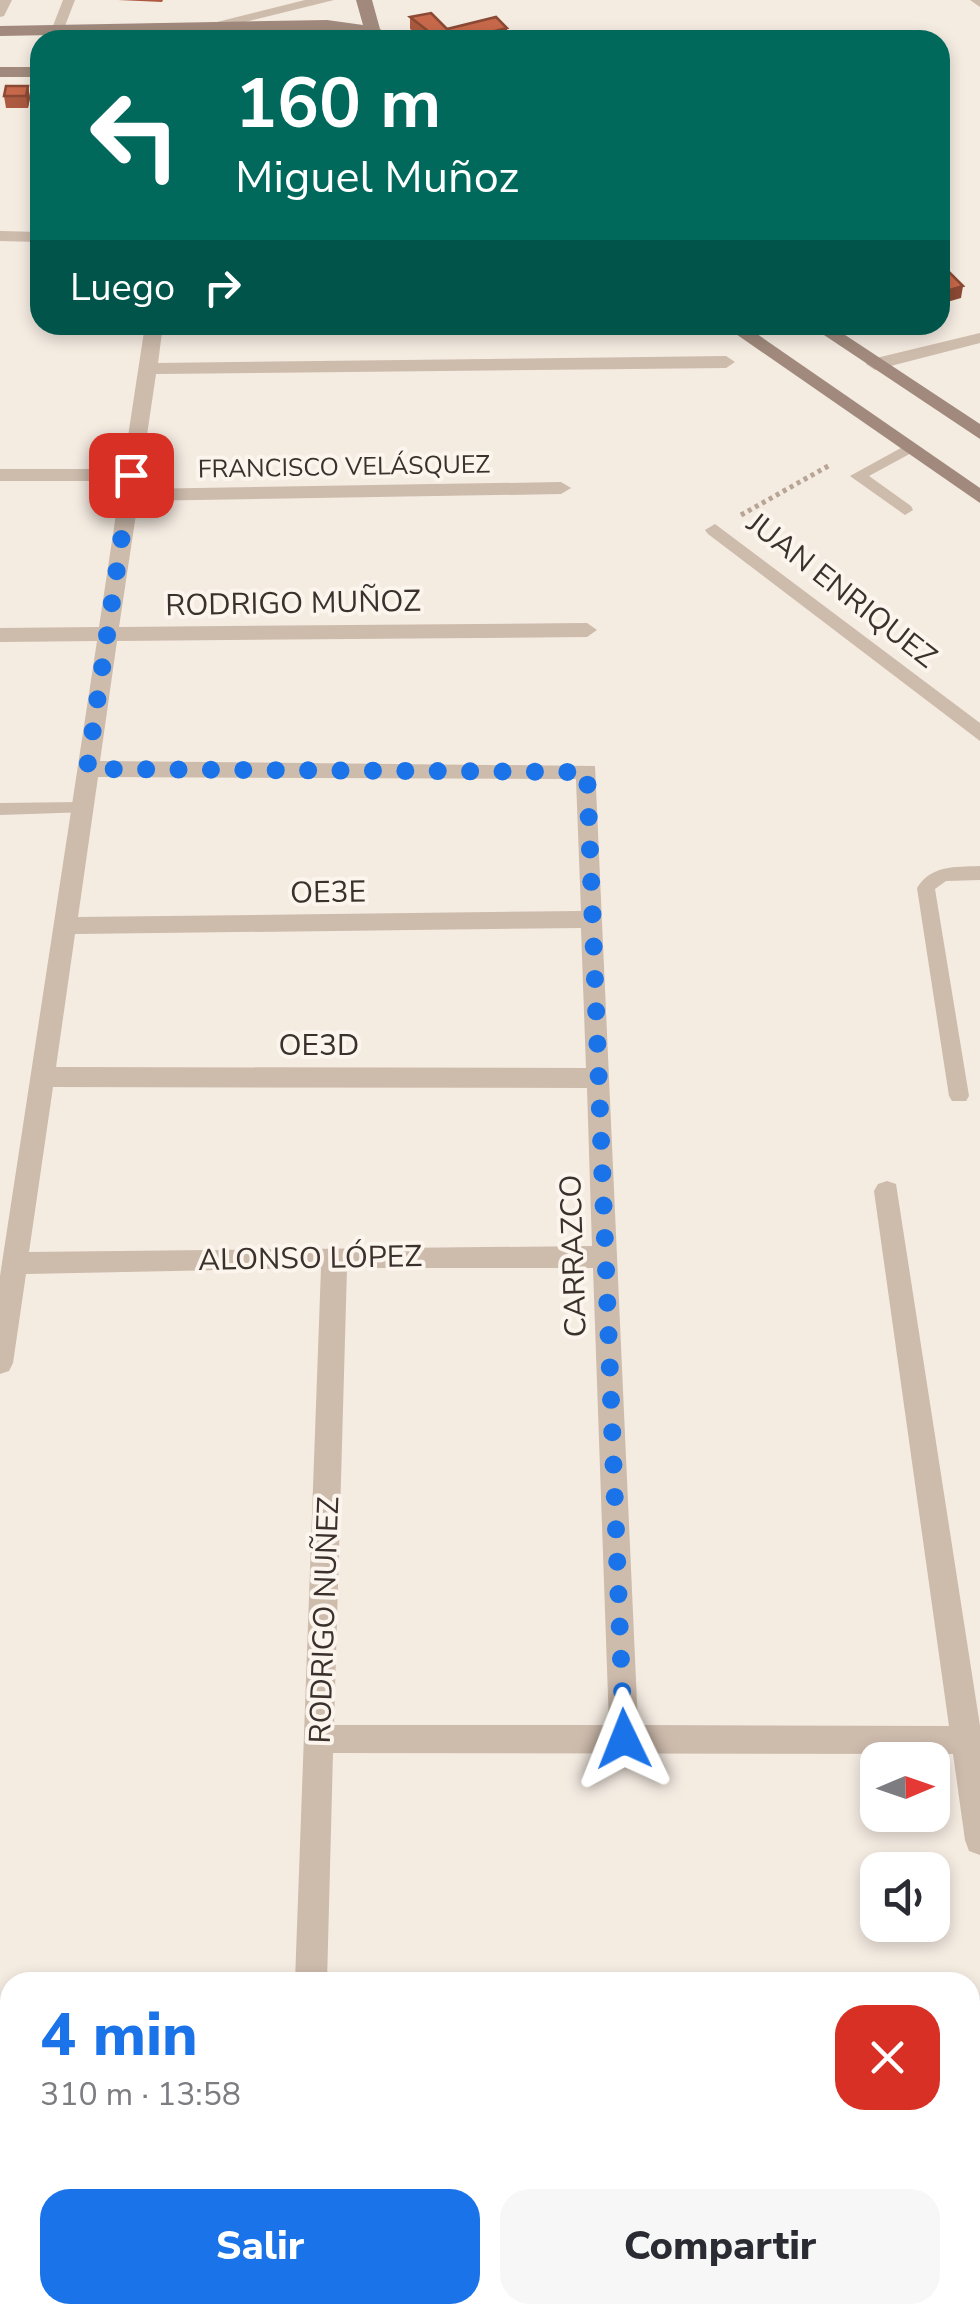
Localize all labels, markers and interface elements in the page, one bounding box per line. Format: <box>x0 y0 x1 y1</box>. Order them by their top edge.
text: 160 m <box>235 56 441 152</box>
icon: left <box>70 70 200 200</box>
text: Miguel Muñoz <box>235 147 519 208</box>
icon: right <box>195 260 250 315</box>
text: Luego <box>70 262 175 313</box>
pin <box>89 433 174 518</box>
street label: FRANCISCO VELÁSQUEZ <box>198 447 491 487</box>
icon: arrive <box>104 448 159 503</box>
street label: JUAN ENRIQUEZ <box>737 503 945 678</box>
street label: RODRIGO MUÑOZ <box>165 581 421 626</box>
street label: OE3E <box>290 871 366 914</box>
street label: OE3D <box>279 1025 359 1066</box>
street label: CARRAZCO <box>550 1174 597 1338</box>
street label: ALONSO LÓPEZ <box>198 1236 423 1281</box>
street label: RODRIGO NUÑEZ <box>300 1496 349 1744</box>
position arrow <box>572 1687 676 1791</box>
north arrow <box>860 1742 950 1832</box>
map controls <box>860 1742 950 1942</box>
button: sound <box>860 1852 950 1942</box>
text: 4 min <box>40 1994 198 2076</box>
button: close <box>835 2005 940 2110</box>
text: 310 m · 13:58 <box>40 2073 241 2116</box>
button: Salir <box>40 2189 480 2304</box>
button: Compartir <box>500 2189 940 2304</box>

